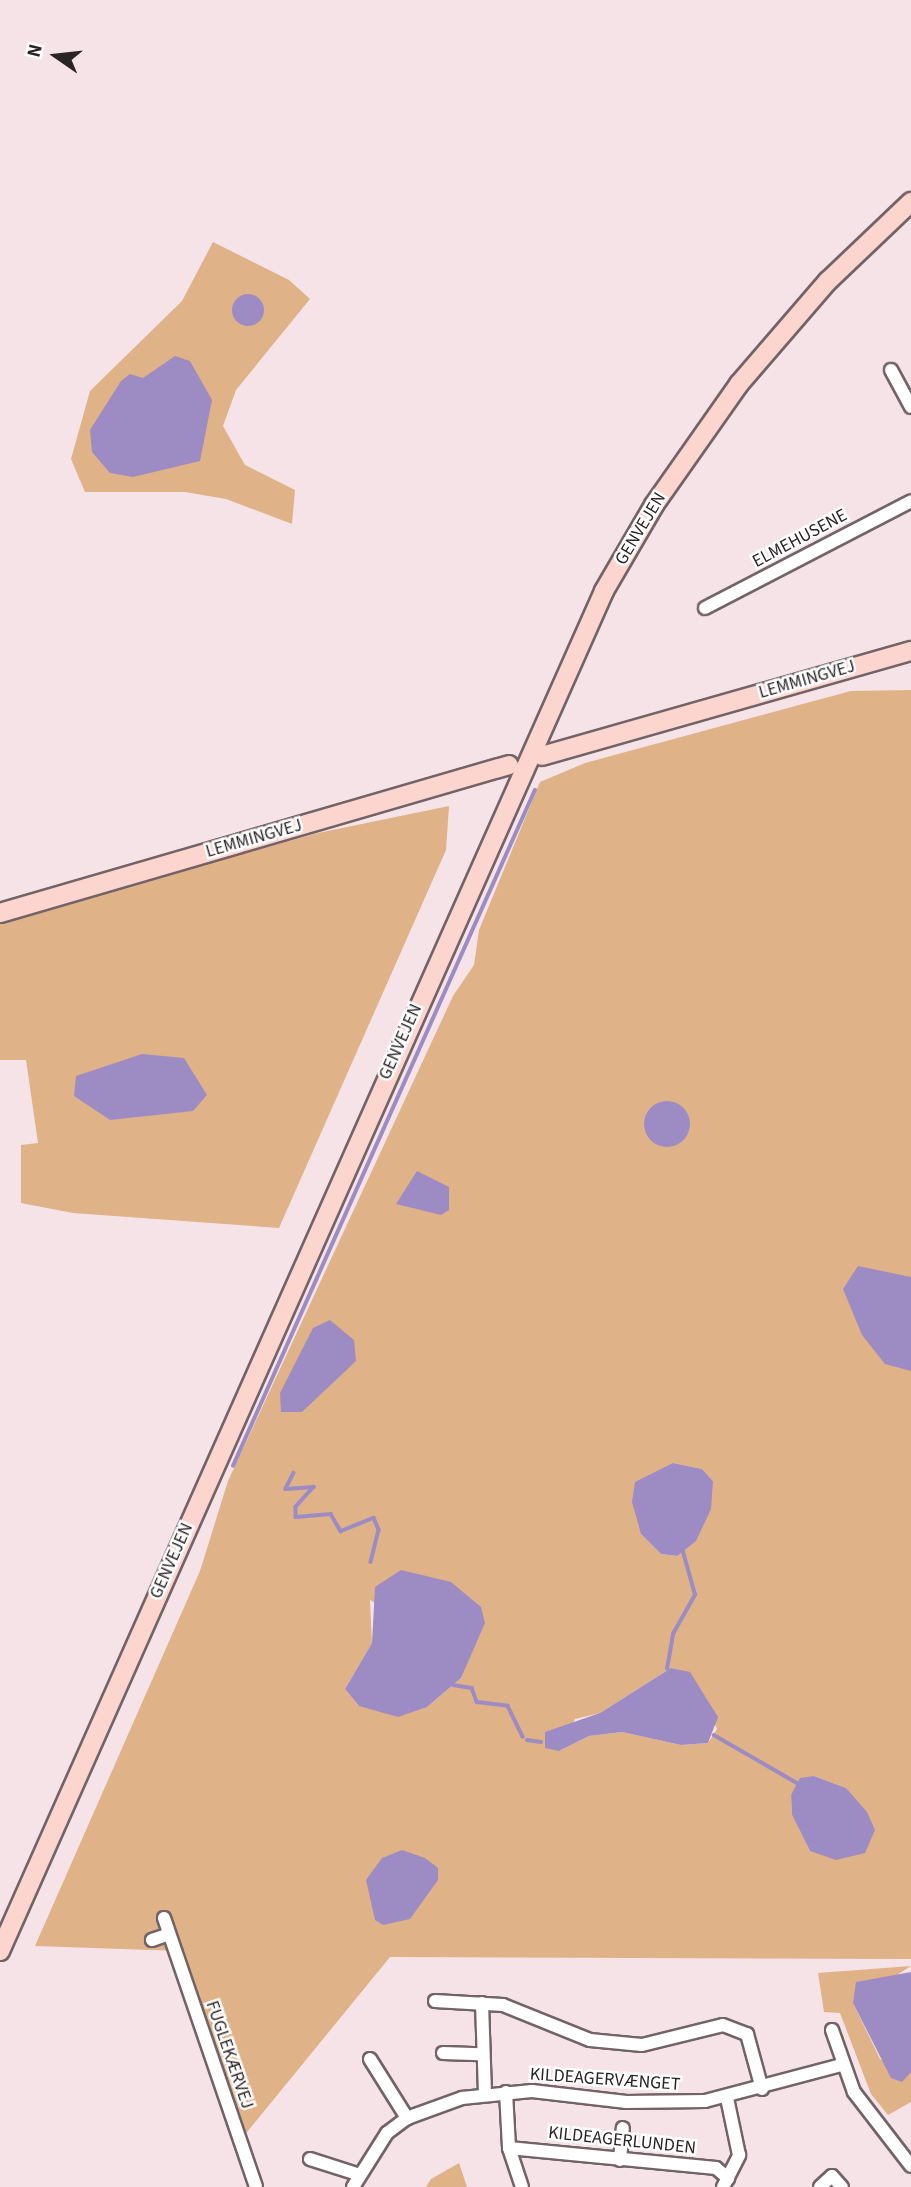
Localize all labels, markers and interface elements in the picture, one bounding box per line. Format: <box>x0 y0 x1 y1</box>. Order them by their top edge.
north arrow <box>21 21 91 91</box>
text: N <box>21 41 50 60</box>
street label: GENVEJEN <box>611 489 671 569</box>
street label: ELMEHUSENE <box>749 505 851 573</box>
street label: LEMMINGVEJ <box>756 656 858 704</box>
street label: LEMMINGVEJ <box>203 815 305 863</box>
street label: GENVEJEN <box>375 1001 427 1083</box>
street label: GENVEJEN <box>146 1520 198 1602</box>
street label: FUGLEKÆRVEJ <box>200 1998 258 2112</box>
street label: KILDEAGERVÆNGET <box>529 2064 681 2096</box>
street label: KILDEAGERLUNDEN <box>547 2122 697 2160</box>

